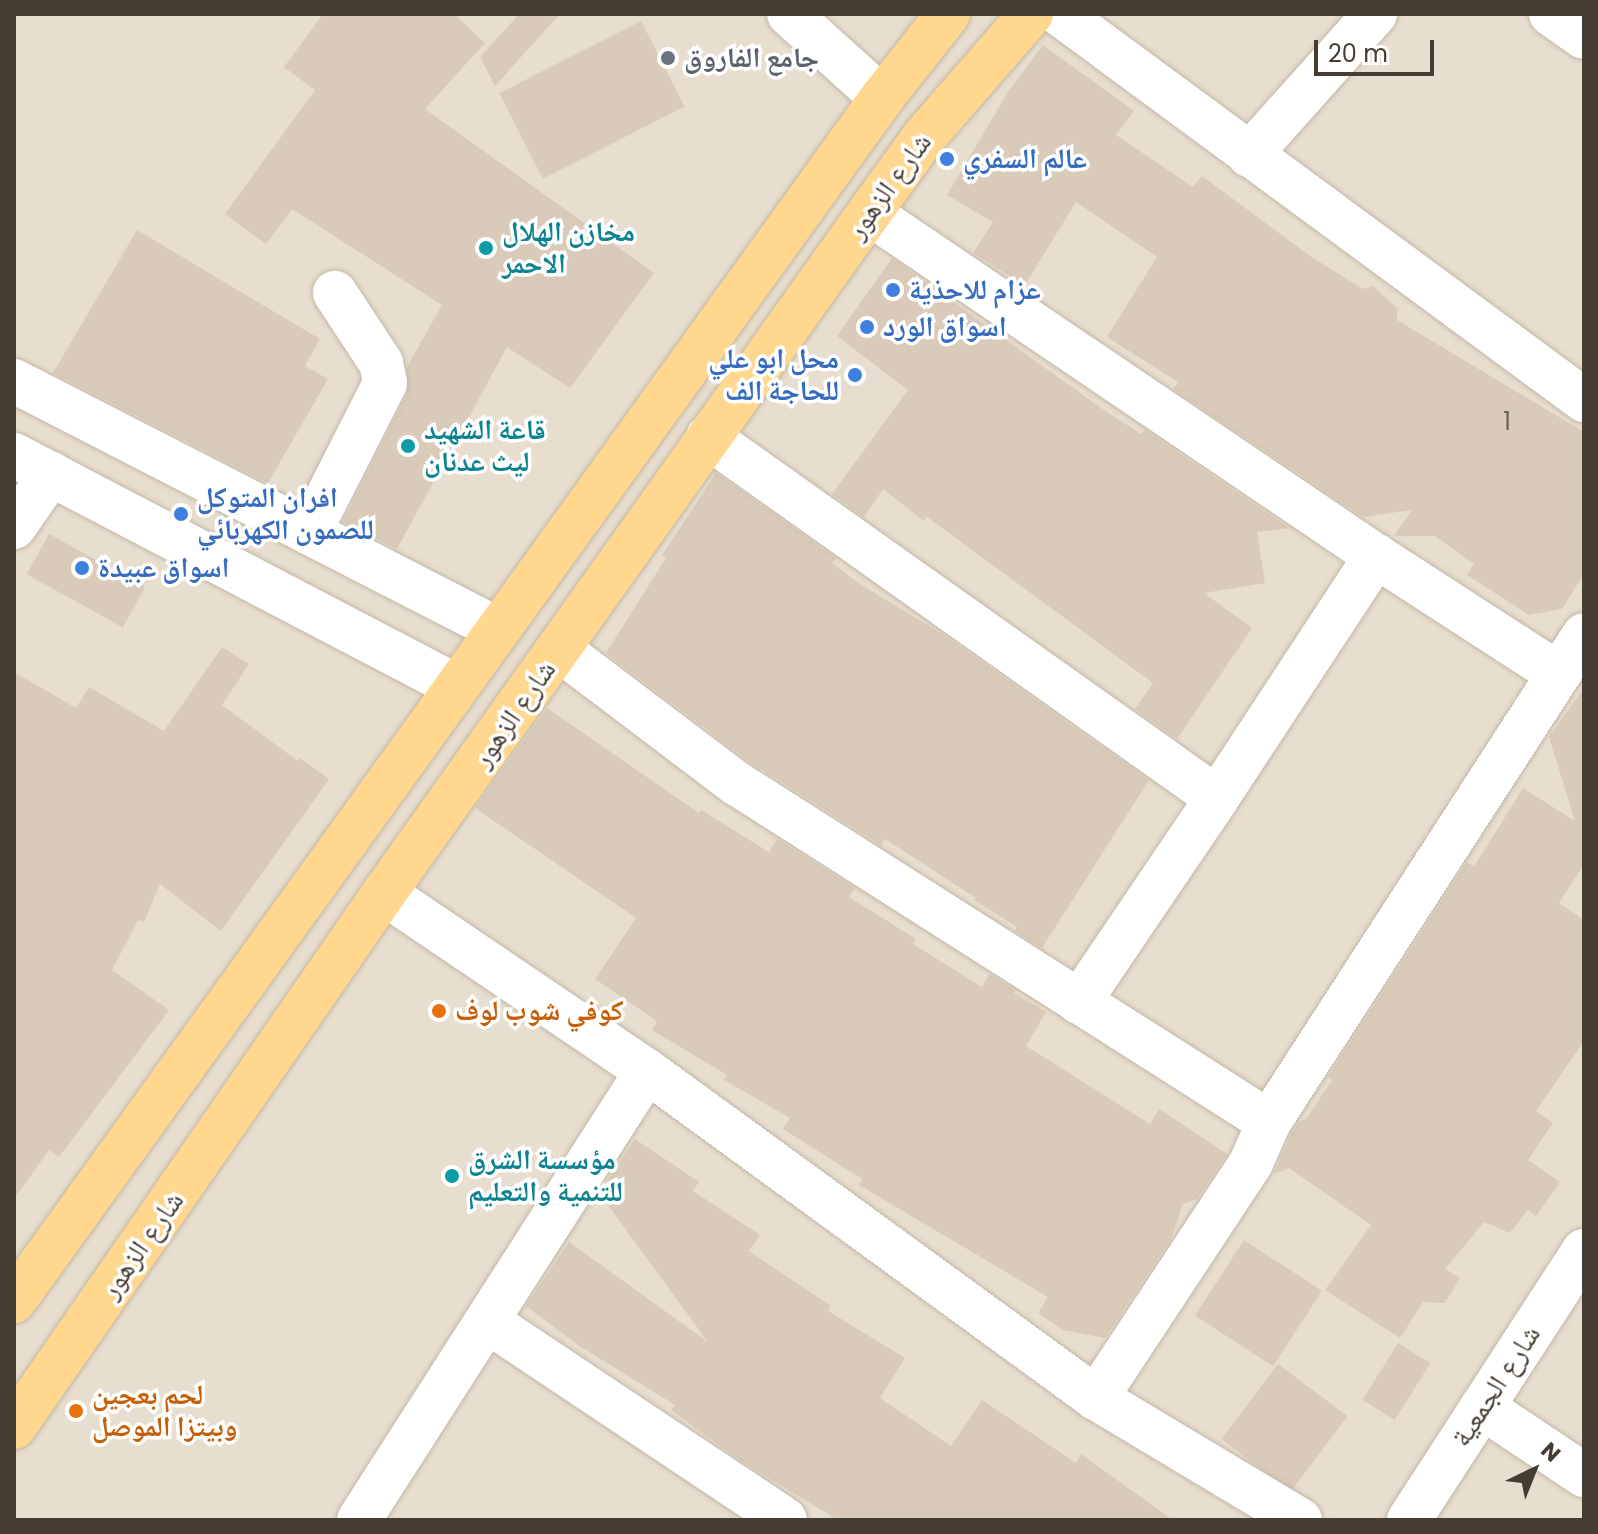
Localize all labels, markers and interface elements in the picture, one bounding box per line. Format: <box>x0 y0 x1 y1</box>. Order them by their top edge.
scale bar <box>1318 24 1438 74</box>
text: 20 m <box>1328 37 1388 70</box>
place label: جامع الفاروق <box>684 41 819 75</box>
marker: جامع الفاروق <box>659 49 677 67</box>
street label: شارع الزهور <box>839 126 939 246</box>
place label: عالم السفري <box>963 142 1087 176</box>
marker: عالم السفري <box>938 150 956 168</box>
place label: مخازن الهلال الاحمر <box>502 215 635 281</box>
marker: مخازن الهلال الاحمر <box>477 239 495 257</box>
place label: عزام للاحذية <box>909 273 1041 307</box>
marker: عزام للاحذية <box>884 281 902 299</box>
place label: اسواق الورد <box>883 310 1007 344</box>
marker: اسواق الورد <box>858 318 876 336</box>
place label: محل ابو علي للحاجة الف <box>708 342 839 408</box>
marker: محل ابو علي للحاجة الف <box>846 366 864 384</box>
house number: 1 <box>1503 408 1511 436</box>
place label: قاعة الشهيد ليث عدنان <box>424 413 546 479</box>
marker: قاعة الشهيد ليث عدنان <box>399 437 417 455</box>
place label: افران المتوكل للصمون الكهربائي <box>197 481 374 547</box>
marker: افران المتوكل للصمون الكهربائي <box>172 505 190 523</box>
place label: اسواق عبيدة <box>98 551 230 585</box>
marker: اسواق عبيدة <box>73 559 91 577</box>
street label: شارع الزهور <box>465 654 563 774</box>
place label: كوفي شوب لوف <box>455 994 624 1028</box>
marker: كوفي شوب لوف <box>430 1002 448 1020</box>
place label: مؤسسة الشرق للتنمية والتعليم <box>468 1143 623 1209</box>
marker: مؤسسة الشرق للتنمية والتعليم <box>443 1167 461 1185</box>
street label: شارع الزهور <box>93 1185 191 1305</box>
street label: شارع الجمعية <box>1444 1319 1548 1453</box>
place label: لحم بعجين وبيتزا الموصل <box>92 1378 238 1444</box>
marker: لحم بعجين وبيتزا الموصل <box>67 1402 85 1420</box>
north arrow <box>1494 1430 1574 1510</box>
text: N <box>1534 1435 1567 1469</box>

